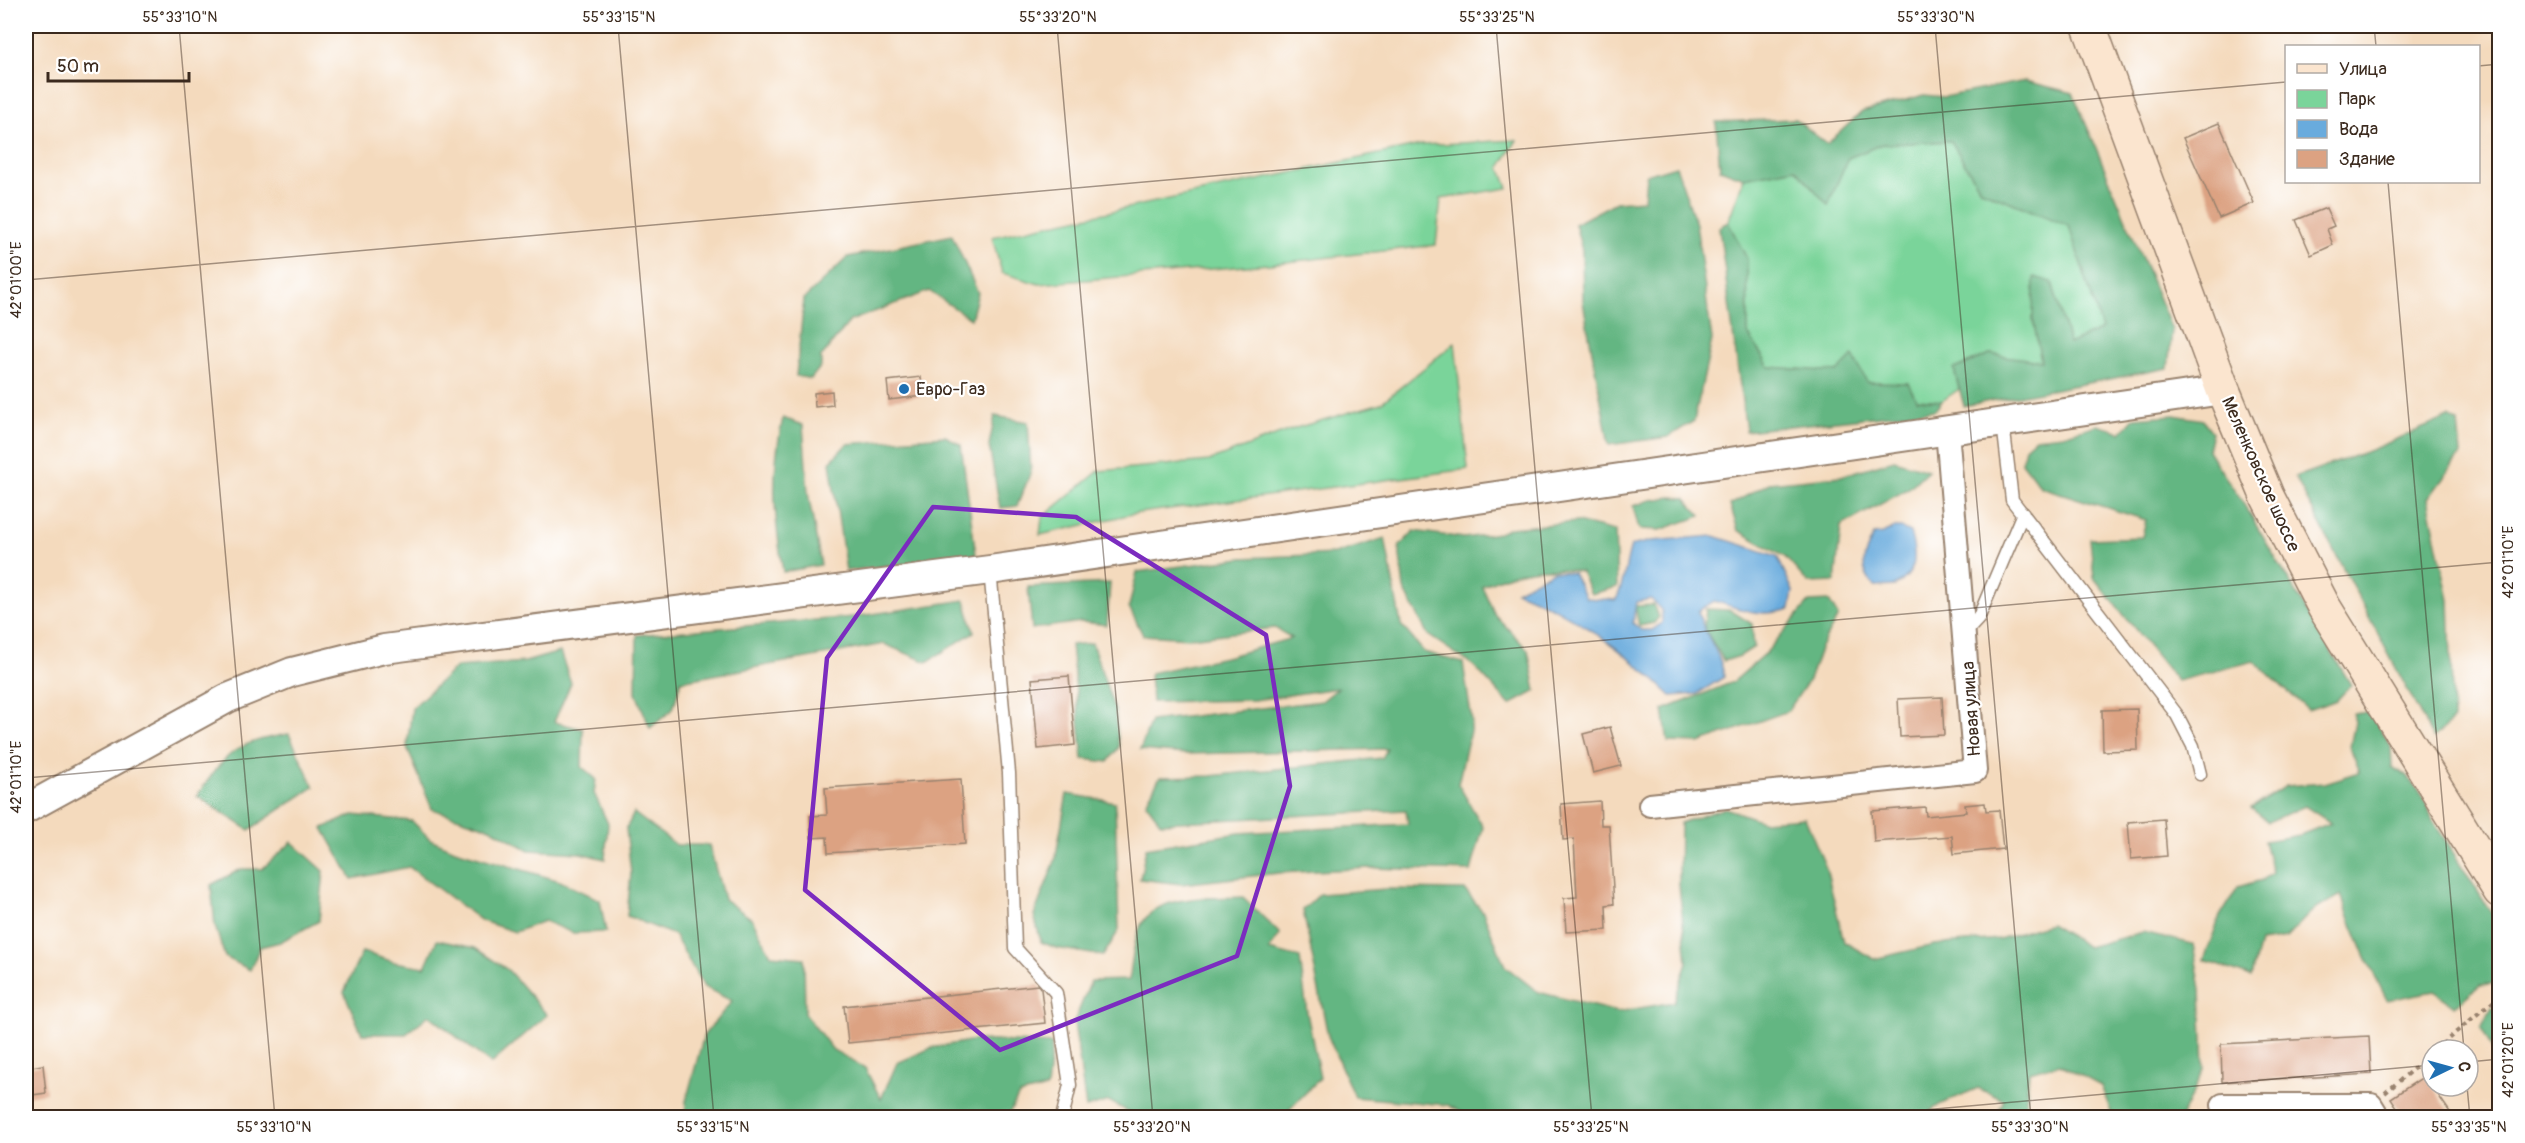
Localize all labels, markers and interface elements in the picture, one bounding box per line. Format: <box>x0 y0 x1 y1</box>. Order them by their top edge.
text: 55°33'10"N <box>143 8 217 27</box>
text: 55°33'15"N <box>583 8 655 27</box>
text: 55°33'20"N <box>1019 8 1097 27</box>
text: 55°33'25"N <box>1459 8 1535 27</box>
text: 55°33'30"N <box>1897 8 1975 27</box>
scale bar <box>48 45 189 83</box>
legend <box>2285 45 2480 183</box>
text: 50 m <box>57 55 99 78</box>
text: Улица <box>2339 58 2387 81</box>
text: Парк <box>2339 88 2376 111</box>
text: Вода <box>2339 118 2378 141</box>
text: Здание <box>2339 148 2395 171</box>
text: 42°01'00"E <box>7 241 26 319</box>
place label: Евро-Газ <box>916 378 986 401</box>
marker: Евро-Газ <box>897 382 911 396</box>
street label: Меленковское шоссе <box>2216 393 2305 555</box>
text: 42°01'10"E <box>2499 525 2518 598</box>
street label: Новая улица <box>1957 661 1986 757</box>
text: 42°01'10"E <box>7 740 26 813</box>
text: 42°01'20"E <box>2499 1022 2518 1098</box>
north arrow <box>2420 1038 2480 1098</box>
text: С <box>2454 1061 2474 1073</box>
text: 55°33'10"N <box>237 1118 311 1137</box>
text: 55°33'15"N <box>677 1118 749 1137</box>
text: 55°33'20"N <box>1113 1118 1191 1137</box>
text: 55°33'25"N <box>1553 1118 1629 1137</box>
text: 55°33'30"N <box>1991 1118 2069 1137</box>
text: 55°33'35"N <box>2431 1118 2507 1137</box>

